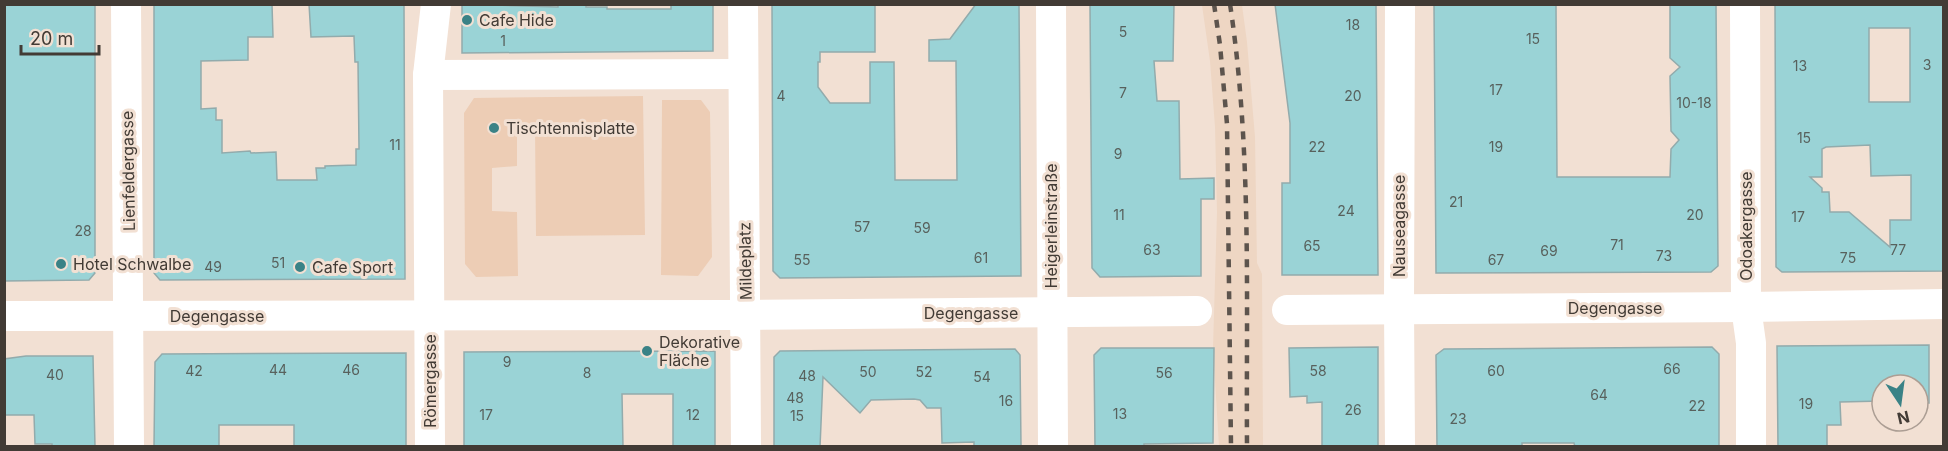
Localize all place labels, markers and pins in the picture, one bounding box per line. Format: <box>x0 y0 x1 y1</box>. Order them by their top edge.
place label: Cafe Hide <box>479 10 554 30</box>
marker: Cafe Hide <box>460 13 474 27</box>
place label: Tischtennisplatte <box>506 118 635 138</box>
marker: Tischtennisplatte <box>487 121 501 135</box>
place label: Hotel Schwalbe <box>73 254 191 274</box>
marker: Hotel Schwalbe <box>54 257 68 271</box>
place label: Cafe Sport <box>312 257 393 277</box>
marker: Cafe Sport <box>293 260 307 274</box>
place label: Dekorative Fläche <box>659 332 740 370</box>
marker: Dekorative Fläche <box>640 344 654 358</box>

